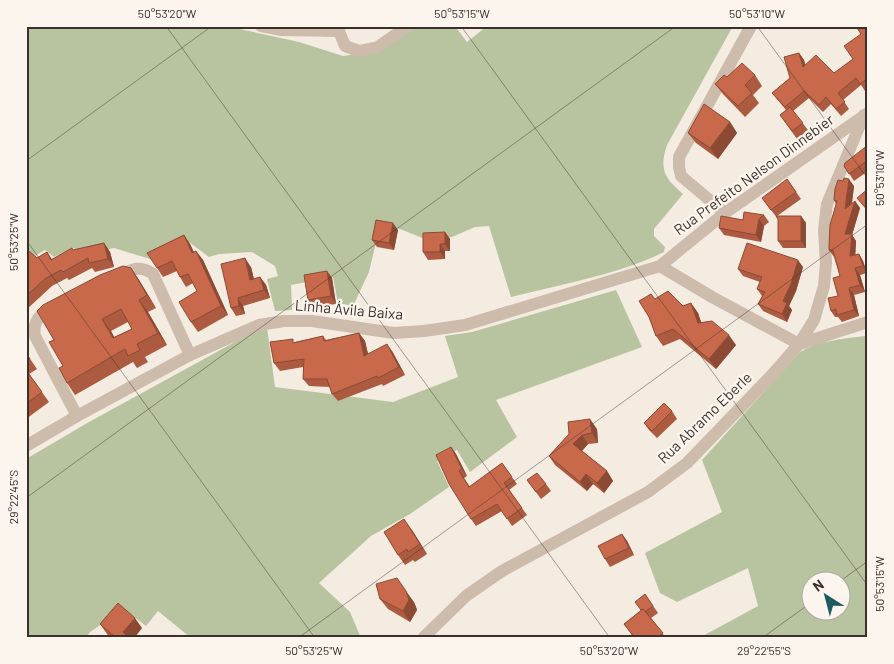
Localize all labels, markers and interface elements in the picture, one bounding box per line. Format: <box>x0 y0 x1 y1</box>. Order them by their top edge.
text: 50°53'20"W <box>138 6 197 20</box>
text: 50°53'15"W <box>434 6 490 20</box>
text: 50°53'10"W <box>729 6 786 20</box>
street label: Rua Prefeito Nelson Dinnebier <box>670 110 837 238</box>
text: 50°53'10"W <box>872 149 886 206</box>
text: 50°53'25"W <box>6 213 20 271</box>
street label: Linha Ávila Baixa <box>294 295 404 323</box>
street label: Rua Abramo Eberle <box>654 368 755 467</box>
text: 29°22'45"S <box>6 470 20 524</box>
text: 50°53'15"W <box>872 556 886 612</box>
north arrow <box>802 572 852 622</box>
text: N <box>809 575 827 595</box>
text: 50°53'25"W <box>285 643 343 657</box>
text: 50°53'20"W <box>580 643 639 657</box>
text: 29°22'55"S <box>737 643 791 657</box>

